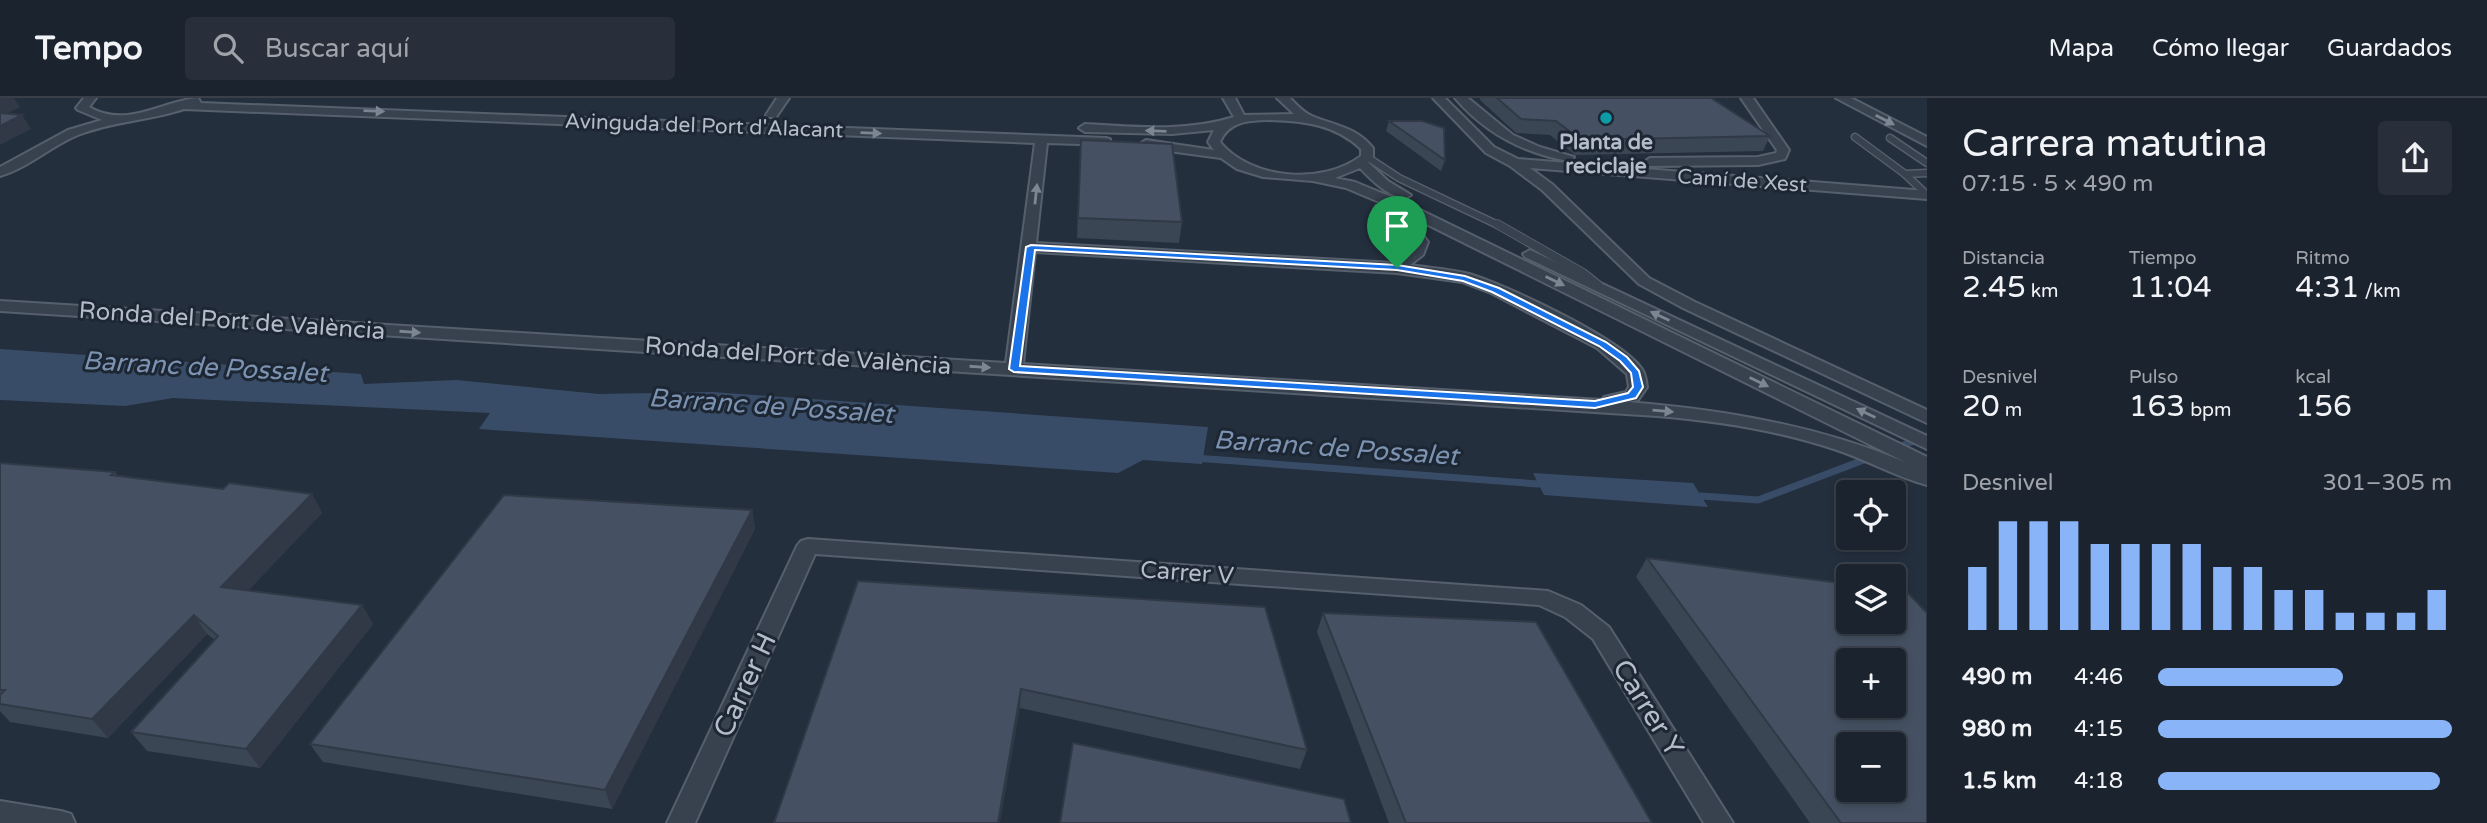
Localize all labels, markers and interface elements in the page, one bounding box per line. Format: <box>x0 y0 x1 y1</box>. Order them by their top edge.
search box <box>185 17 675 80</box>
text: Tempo <box>35 29 143 68</box>
icon: search <box>209 29 247 67</box>
text: Buscar aquí <box>265 33 410 64</box>
text: Mapa <box>2049 34 2114 63</box>
text: Cómo llegar <box>2152 34 2289 63</box>
text: Guardados <box>2327 34 2452 63</box>
one-way arrow <box>364 106 386 117</box>
street label: Avinguda del Port d'Alacant <box>564 109 844 143</box>
marker: Planta de reciclaje <box>1598 110 1614 126</box>
one-way arrow <box>1875 114 1894 126</box>
text: Carrera matutina <box>1962 121 2268 167</box>
button: share <box>2378 121 2452 195</box>
one-way arrow <box>1145 126 1167 137</box>
one-way arrow <box>860 127 882 138</box>
place label: Planta de reciclaje <box>1559 130 1653 179</box>
street label: Camí de Xest <box>1676 164 1808 198</box>
text: 07:15 · 5 × 490 m <box>1962 170 2153 198</box>
one-way arrow <box>1031 182 1042 204</box>
pin <box>1367 196 1427 268</box>
icon: arrive <box>1378 207 1416 245</box>
text: Distancia <box>1962 247 2045 269</box>
text: Tiempo <box>2129 247 2197 269</box>
text: Ritmo <box>2295 247 2350 269</box>
text: 2.45 <box>1962 269 2026 306</box>
text: 11:04 <box>2129 269 2212 306</box>
text: 4:31 <box>2295 269 2360 306</box>
one-way arrow <box>1545 276 1565 287</box>
text: km <box>2026 280 2058 302</box>
text: /km <box>2360 280 2401 302</box>
street label: Ronda del Port de València <box>78 296 386 346</box>
one-way arrow <box>1650 310 1670 322</box>
one-way arrow <box>400 326 422 337</box>
street label: Ronda del Port de València <box>644 331 952 381</box>
water label: Barranc de Possalet <box>82 345 331 389</box>
one-way arrow <box>969 362 991 373</box>
text: Desnivel <box>1962 366 2038 388</box>
text: Pulso <box>2129 366 2178 388</box>
text: kcal <box>2295 366 2331 388</box>
one-way arrow <box>1749 377 1769 388</box>
water label: Barranc de Possalet <box>648 382 897 430</box>
text: 20 <box>1962 388 2000 425</box>
text: 163 <box>2129 388 2185 425</box>
text: 156 <box>2295 388 2352 425</box>
text: m <box>2000 399 2022 421</box>
text: bpm <box>2185 399 2232 421</box>
one-way arrow <box>1652 406 1674 417</box>
one-way arrow <box>1856 408 1876 419</box>
water label: Barranc de Possalet <box>1213 424 1462 472</box>
text: Desnivel <box>1962 469 2053 497</box>
text: 301–305 m <box>2323 469 2452 497</box>
map controls <box>1836 480 1906 802</box>
button: locate <box>1836 480 1906 550</box>
street label: Carrer V <box>1139 555 1235 591</box>
button: layers <box>1836 564 1906 634</box>
street label: Carrer H <box>706 627 784 743</box>
button: + <box>1836 648 1906 718</box>
street label: Carrer Y <box>1605 653 1691 763</box>
text: 490 m <box>1962 663 2032 691</box>
text: 4:46 <box>2074 663 2123 691</box>
text: 980 m <box>1962 715 2032 743</box>
text: 4:15 <box>2074 715 2123 743</box>
button: − <box>1836 732 1906 802</box>
text: 1.5 km <box>1962 767 2037 795</box>
text: 4:18 <box>2074 767 2123 795</box>

